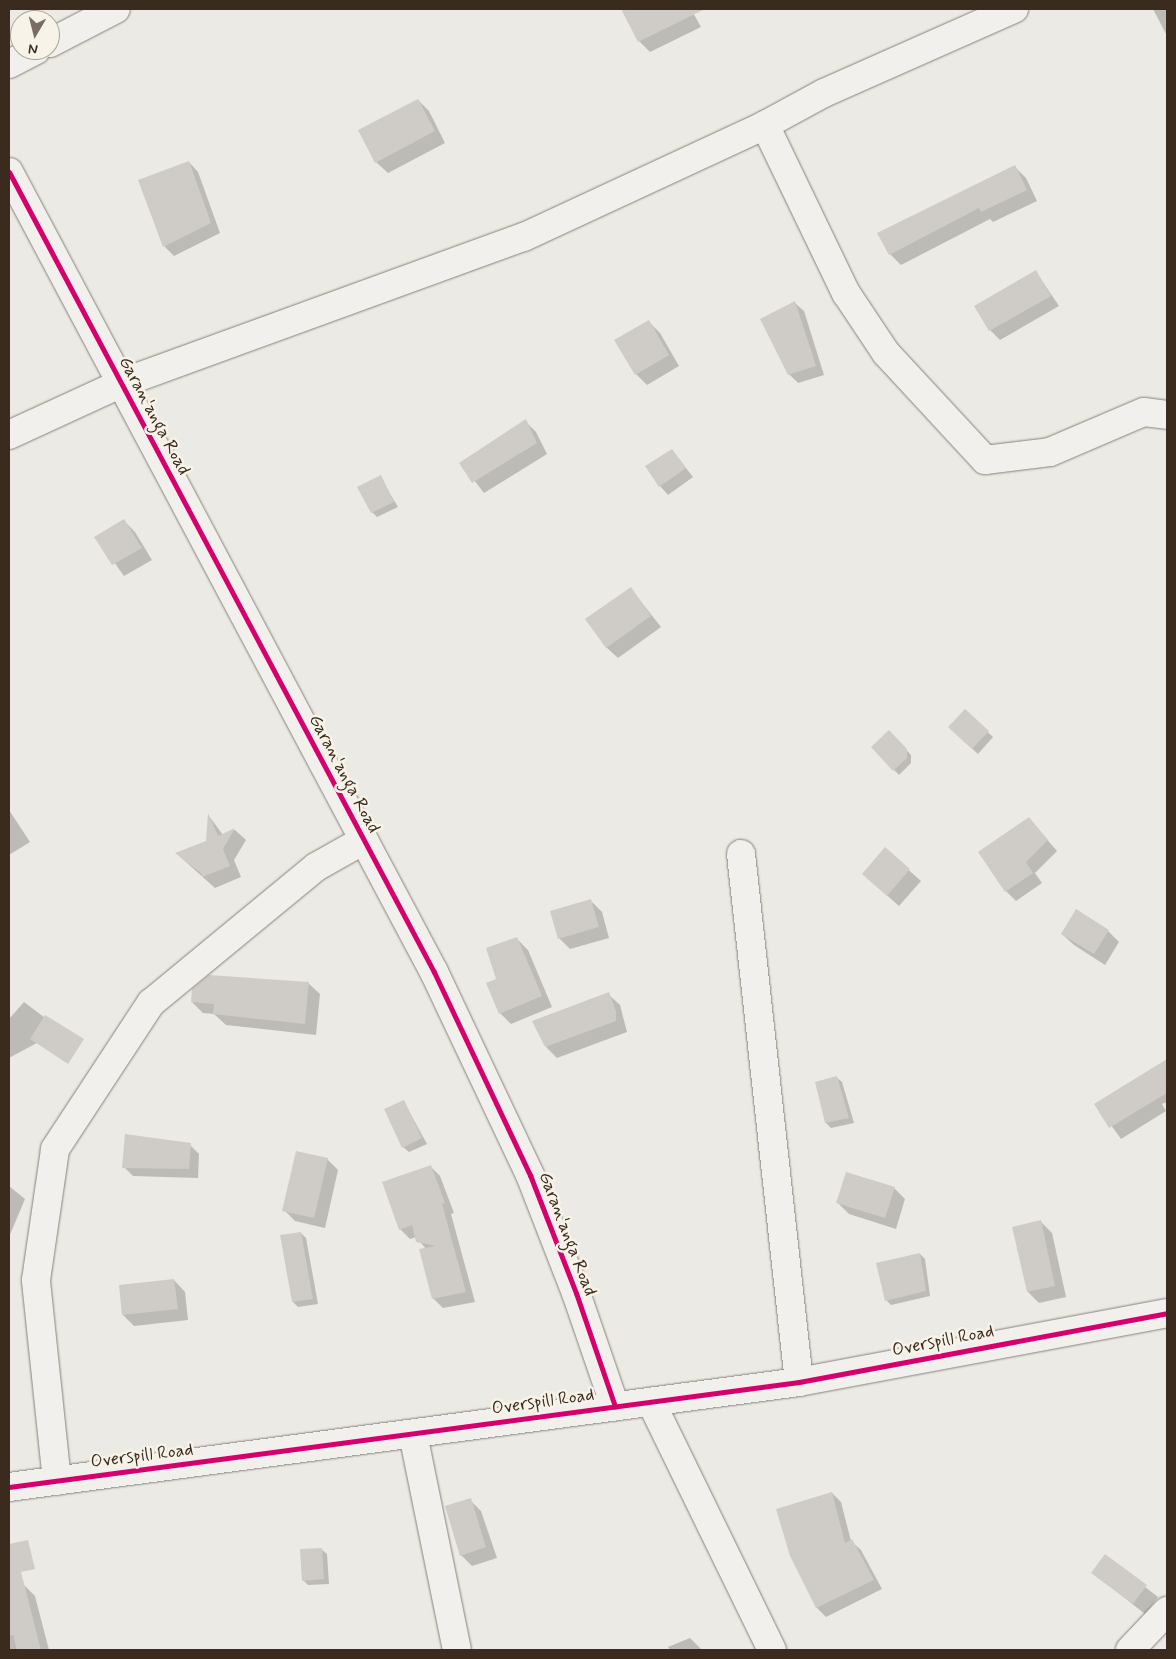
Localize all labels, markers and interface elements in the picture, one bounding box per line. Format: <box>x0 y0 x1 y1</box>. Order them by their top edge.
north arrow <box>10 10 60 60</box>
text: N <box>27 39 39 58</box>
street label: Garan'anga Road <box>114 353 194 479</box>
street label: Garan'anga Road <box>304 711 384 837</box>
street label: Garan'anga Road <box>534 1169 600 1299</box>
street label: Overspill Road <box>890 1321 996 1361</box>
street label: Overspill Road <box>490 1384 596 1420</box>
street label: Overspill Road <box>89 1439 195 1473</box>

